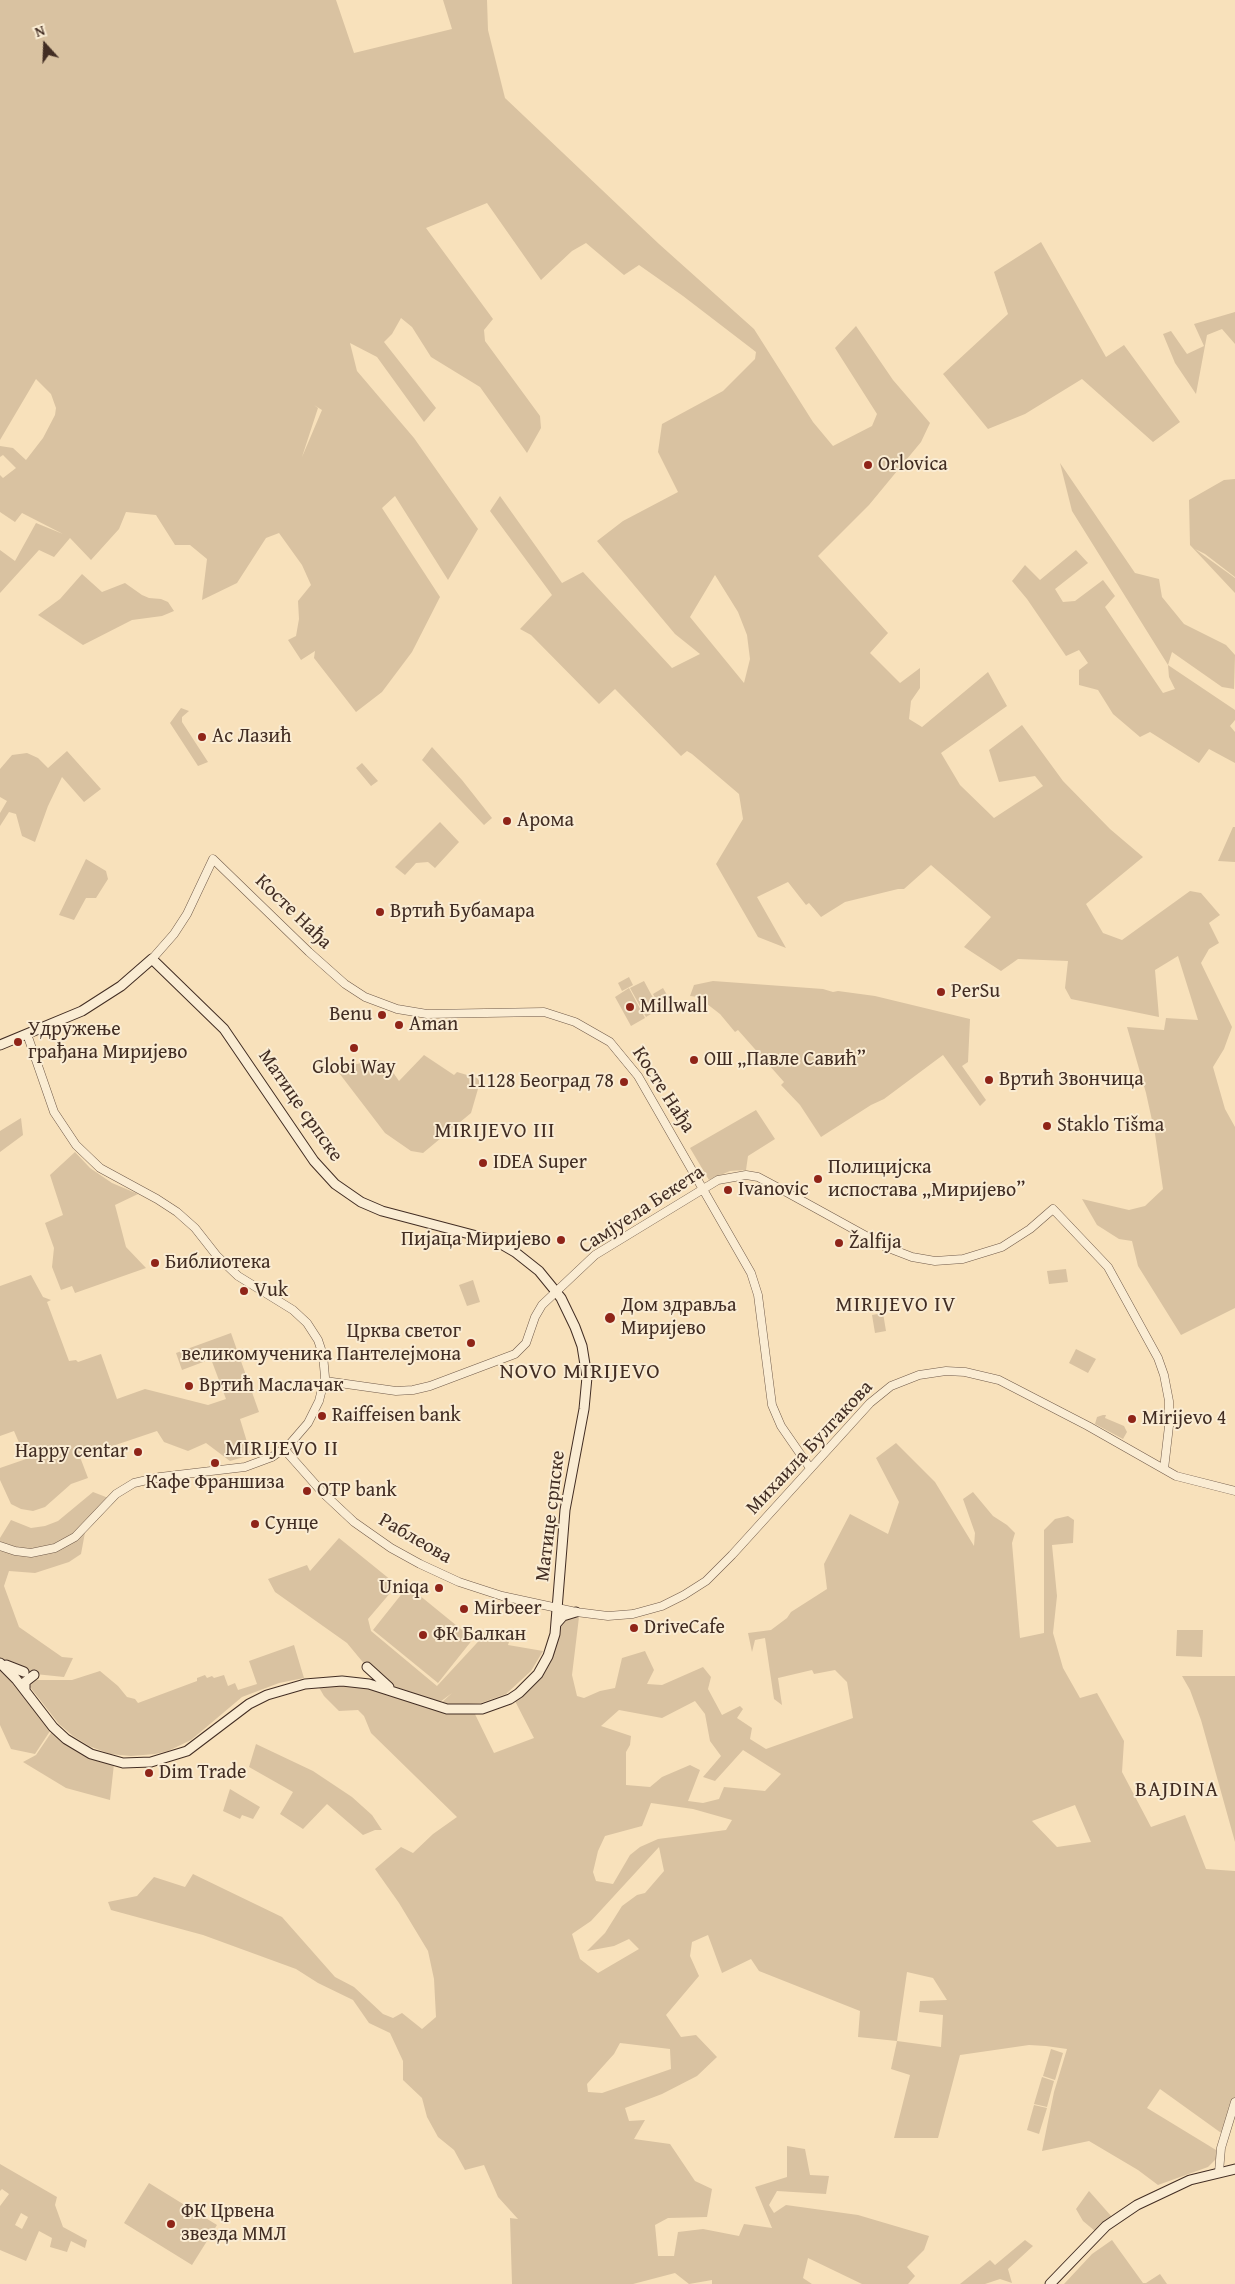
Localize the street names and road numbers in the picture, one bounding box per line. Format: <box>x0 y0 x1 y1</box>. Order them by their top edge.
street label: Косте Нађа <box>250 869 336 955</box>
street label: Косте Нађа <box>626 1042 700 1138</box>
street label: Матице српске <box>252 1045 348 1167</box>
street label: Самјуела Бекета <box>575 1161 709 1259</box>
street label: Михаила Булгакова <box>742 1376 878 1520</box>
street label: Матице српске <box>531 1449 571 1583</box>
street label: Раблеова <box>374 1509 456 1569</box>

